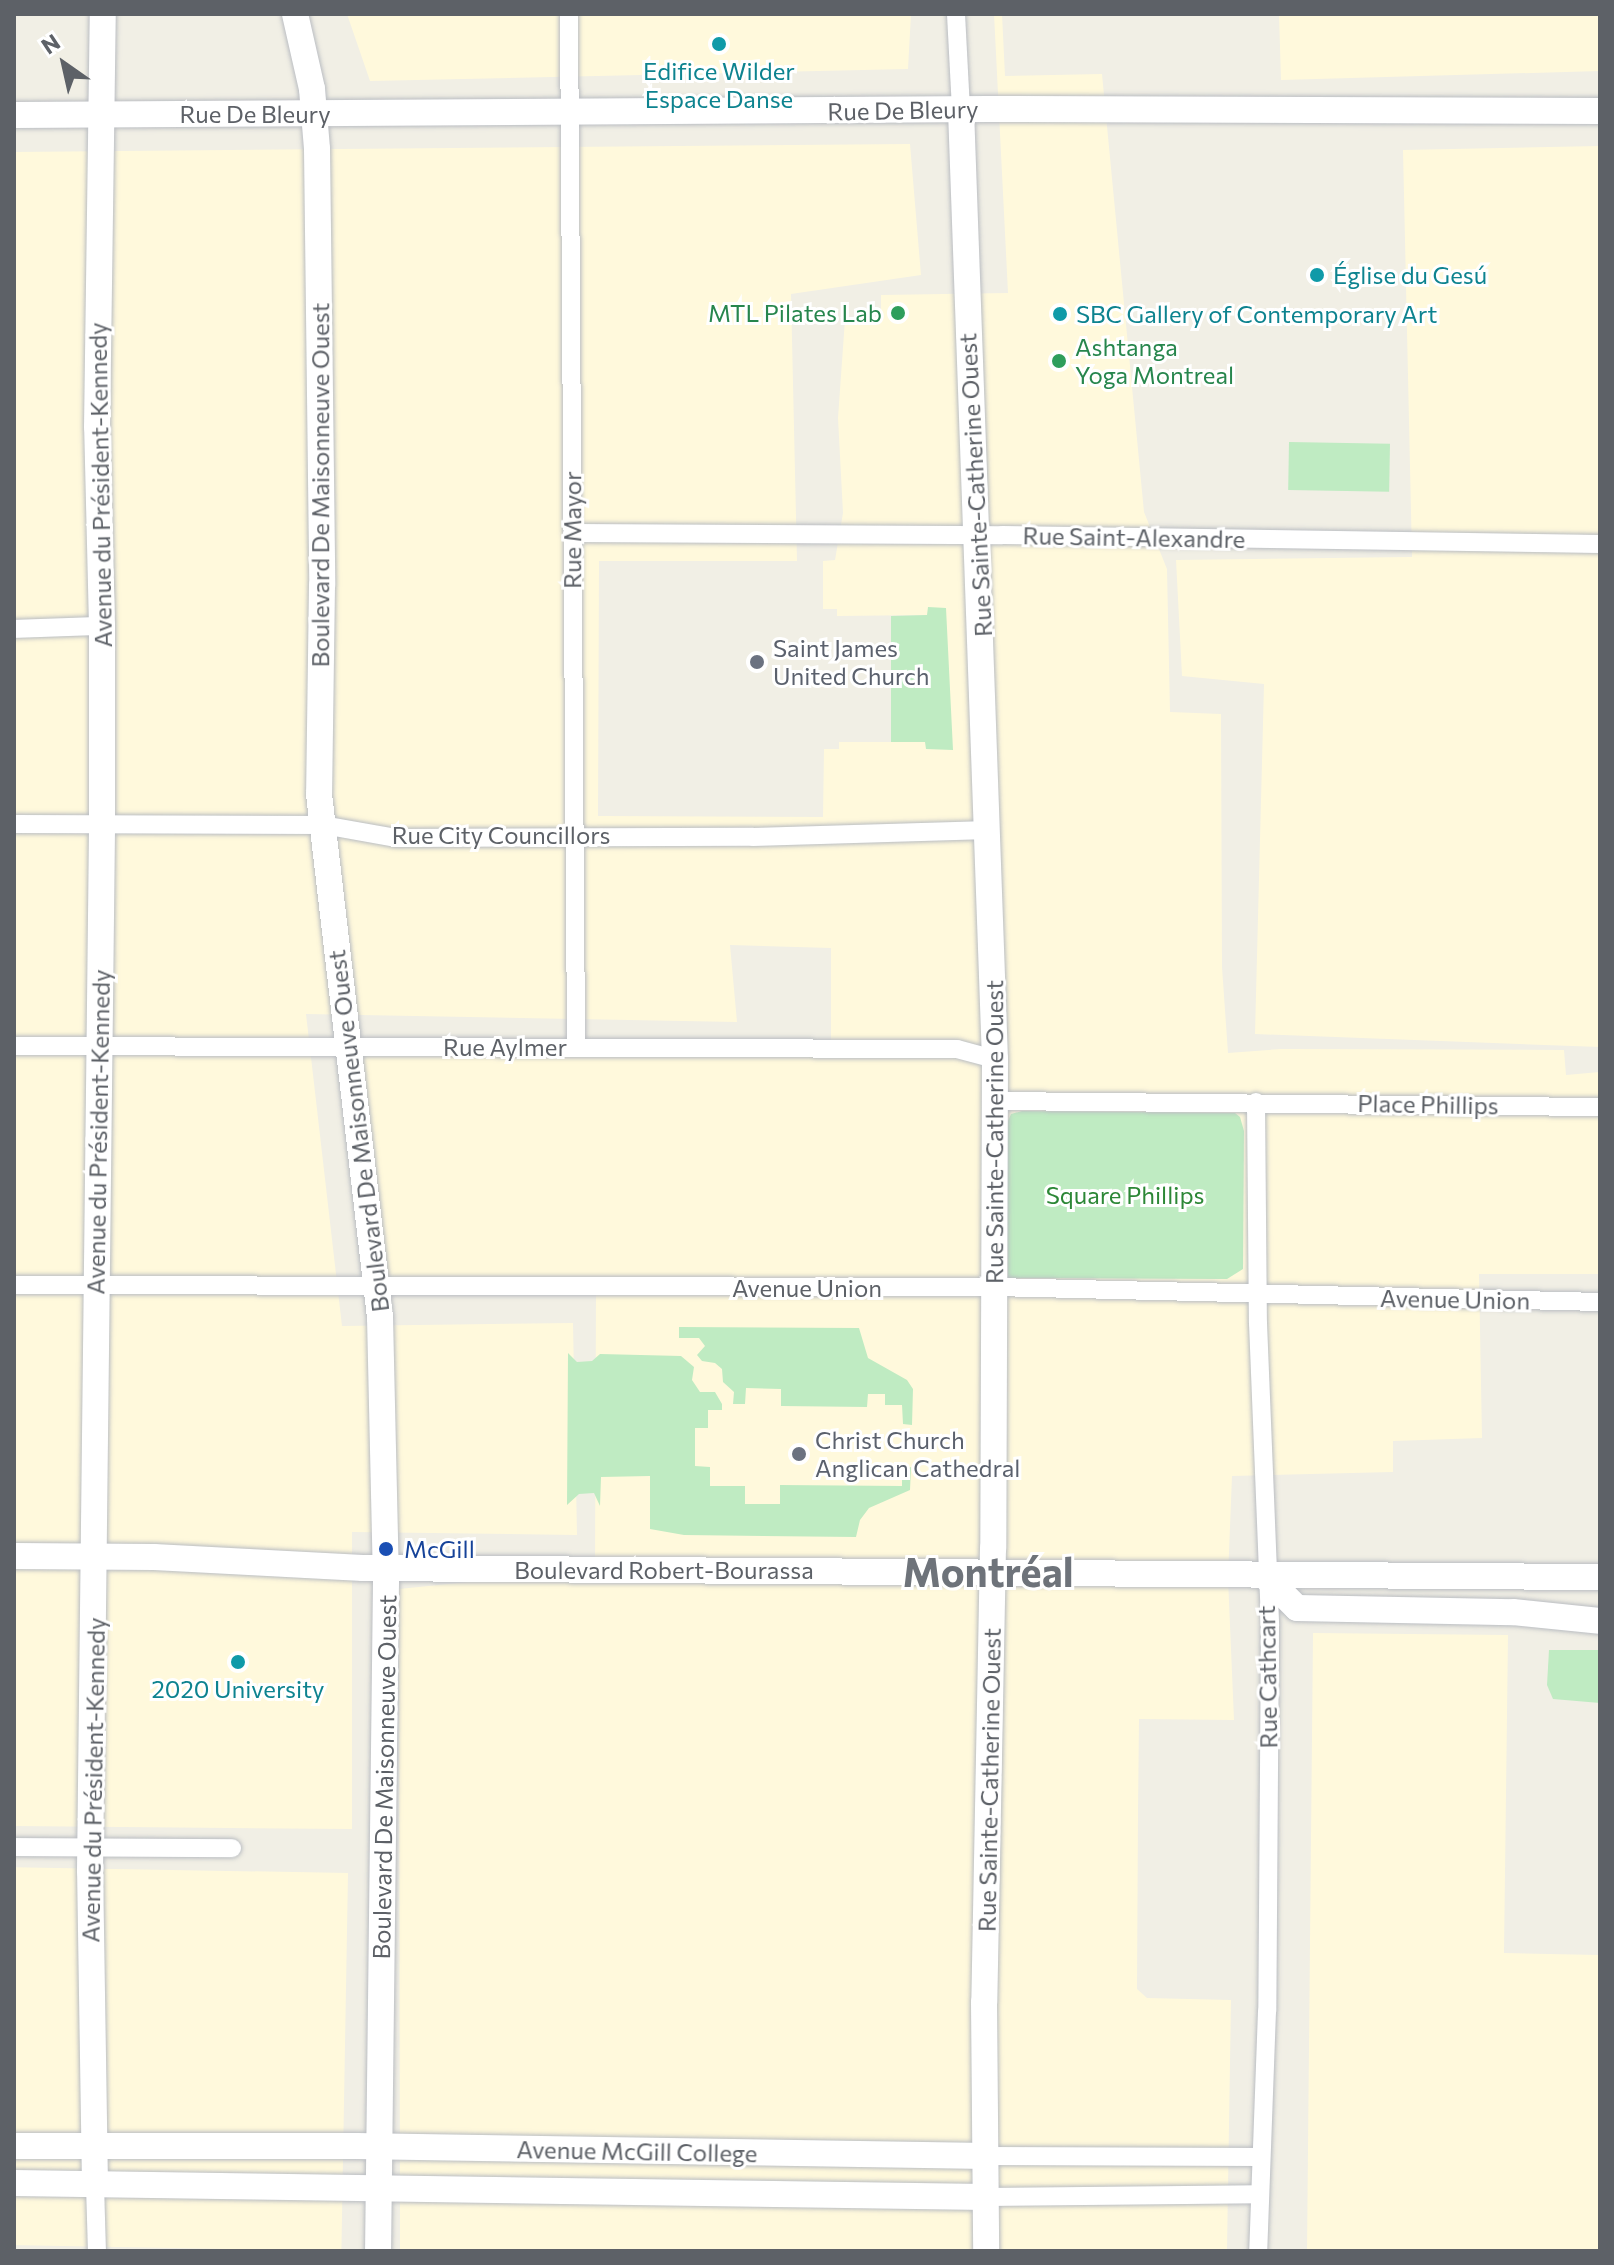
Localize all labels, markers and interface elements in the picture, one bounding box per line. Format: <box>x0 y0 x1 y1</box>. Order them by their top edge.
north arrow <box>24 24 104 104</box>
text: N <box>36 28 65 59</box>
marker: Edifice Wilder Espace Danse <box>710 35 728 53</box>
place label: Edifice Wilder Espace Danse <box>643 57 795 113</box>
street label: Rue De Bleury <box>827 94 979 126</box>
street label: Rue De Bleury <box>179 100 331 128</box>
place label: Église du Gesú <box>1333 261 1487 289</box>
marker: Église du Gesú <box>1308 266 1326 284</box>
place label: MTL Pilates Lab <box>708 299 882 327</box>
place label: SBC Gallery of Contemporary Art <box>1076 300 1437 328</box>
street label: Boulevard De Maisonneuve Ouest <box>306 303 334 667</box>
marker: MTL Pilates Lab <box>889 304 907 322</box>
marker: SBC Gallery of Contemporary Art <box>1051 305 1069 323</box>
street label: Avenue du Président-Kennedy <box>83 322 117 648</box>
street label: Rue Sainte-Catherine Ouest <box>953 332 997 638</box>
place label: Ashtanga Yoga Montreal <box>1075 333 1234 389</box>
marker: Ashtanga Yoga Montreal <box>1050 352 1068 370</box>
street label: Rue Mayor <box>558 471 586 589</box>
street label: Rue Saint-Alexandre <box>1022 521 1246 553</box>
place label: Saint James United Church <box>773 634 930 690</box>
marker: Saint James United Church <box>748 653 766 671</box>
street label: Rue City Councillors <box>392 821 610 849</box>
street label: Boulevard De Maisonneuve Ouest <box>321 948 395 1314</box>
street label: Avenue du Président-Kennedy <box>81 969 115 1295</box>
street label: Rue Sainte-Catherine Ouest <box>980 980 1008 1284</box>
street label: Rue Aylmer <box>443 1033 567 1061</box>
street label: Place Phillips <box>1357 1088 1499 1120</box>
park label: Square Phillips <box>1046 1181 1204 1209</box>
street label: Avenue Union <box>732 1274 882 1302</box>
street label: Avenue Union <box>1380 1283 1530 1315</box>
place label: Christ Church Anglican Cathedral <box>815 1426 1020 1482</box>
marker: Christ Church Anglican Cathedral <box>790 1445 808 1463</box>
place label: McGill <box>404 1535 475 1563</box>
marker: McGill <box>375 1538 397 1560</box>
district label: Montréal <box>902 1547 1074 1595</box>
street label: Boulevard Robert-Bourassa <box>514 1556 814 1584</box>
street label: Boulevard De Maisonneuve Ouest <box>366 1594 402 1960</box>
street label: Rue Cathcart <box>1251 1605 1283 1749</box>
street label: Avenue du Président-Kennedy <box>76 1617 110 1943</box>
street label: Rue Sainte-Catherine Ouest <box>972 1628 1006 1932</box>
marker: 2020 University <box>229 1653 247 1671</box>
place label: 2020 University <box>152 1675 324 1703</box>
street label: Avenue McGill College <box>516 2134 758 2168</box>

